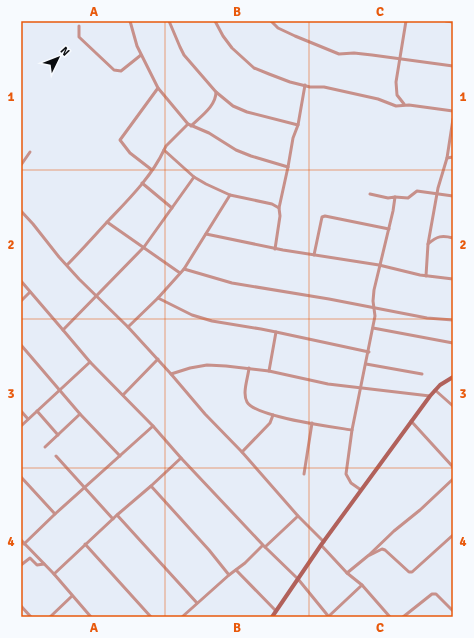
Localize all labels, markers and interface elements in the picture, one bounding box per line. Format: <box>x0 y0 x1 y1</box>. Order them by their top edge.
text: A <box>90 4 99 20</box>
text: B <box>233 4 241 20</box>
text: C <box>376 4 384 20</box>
north arrow <box>38 38 78 78</box>
text: N <box>58 44 72 59</box>
text: 1 <box>7 89 15 105</box>
text: 1 <box>459 89 467 105</box>
text: 2 <box>7 237 15 253</box>
text: 2 <box>459 237 467 253</box>
text: 3 <box>7 386 15 402</box>
text: 3 <box>459 386 467 402</box>
text: 4 <box>7 534 15 550</box>
text: 4 <box>459 534 467 550</box>
text: A <box>90 620 99 636</box>
text: B <box>233 620 241 636</box>
text: C <box>376 620 384 636</box>

